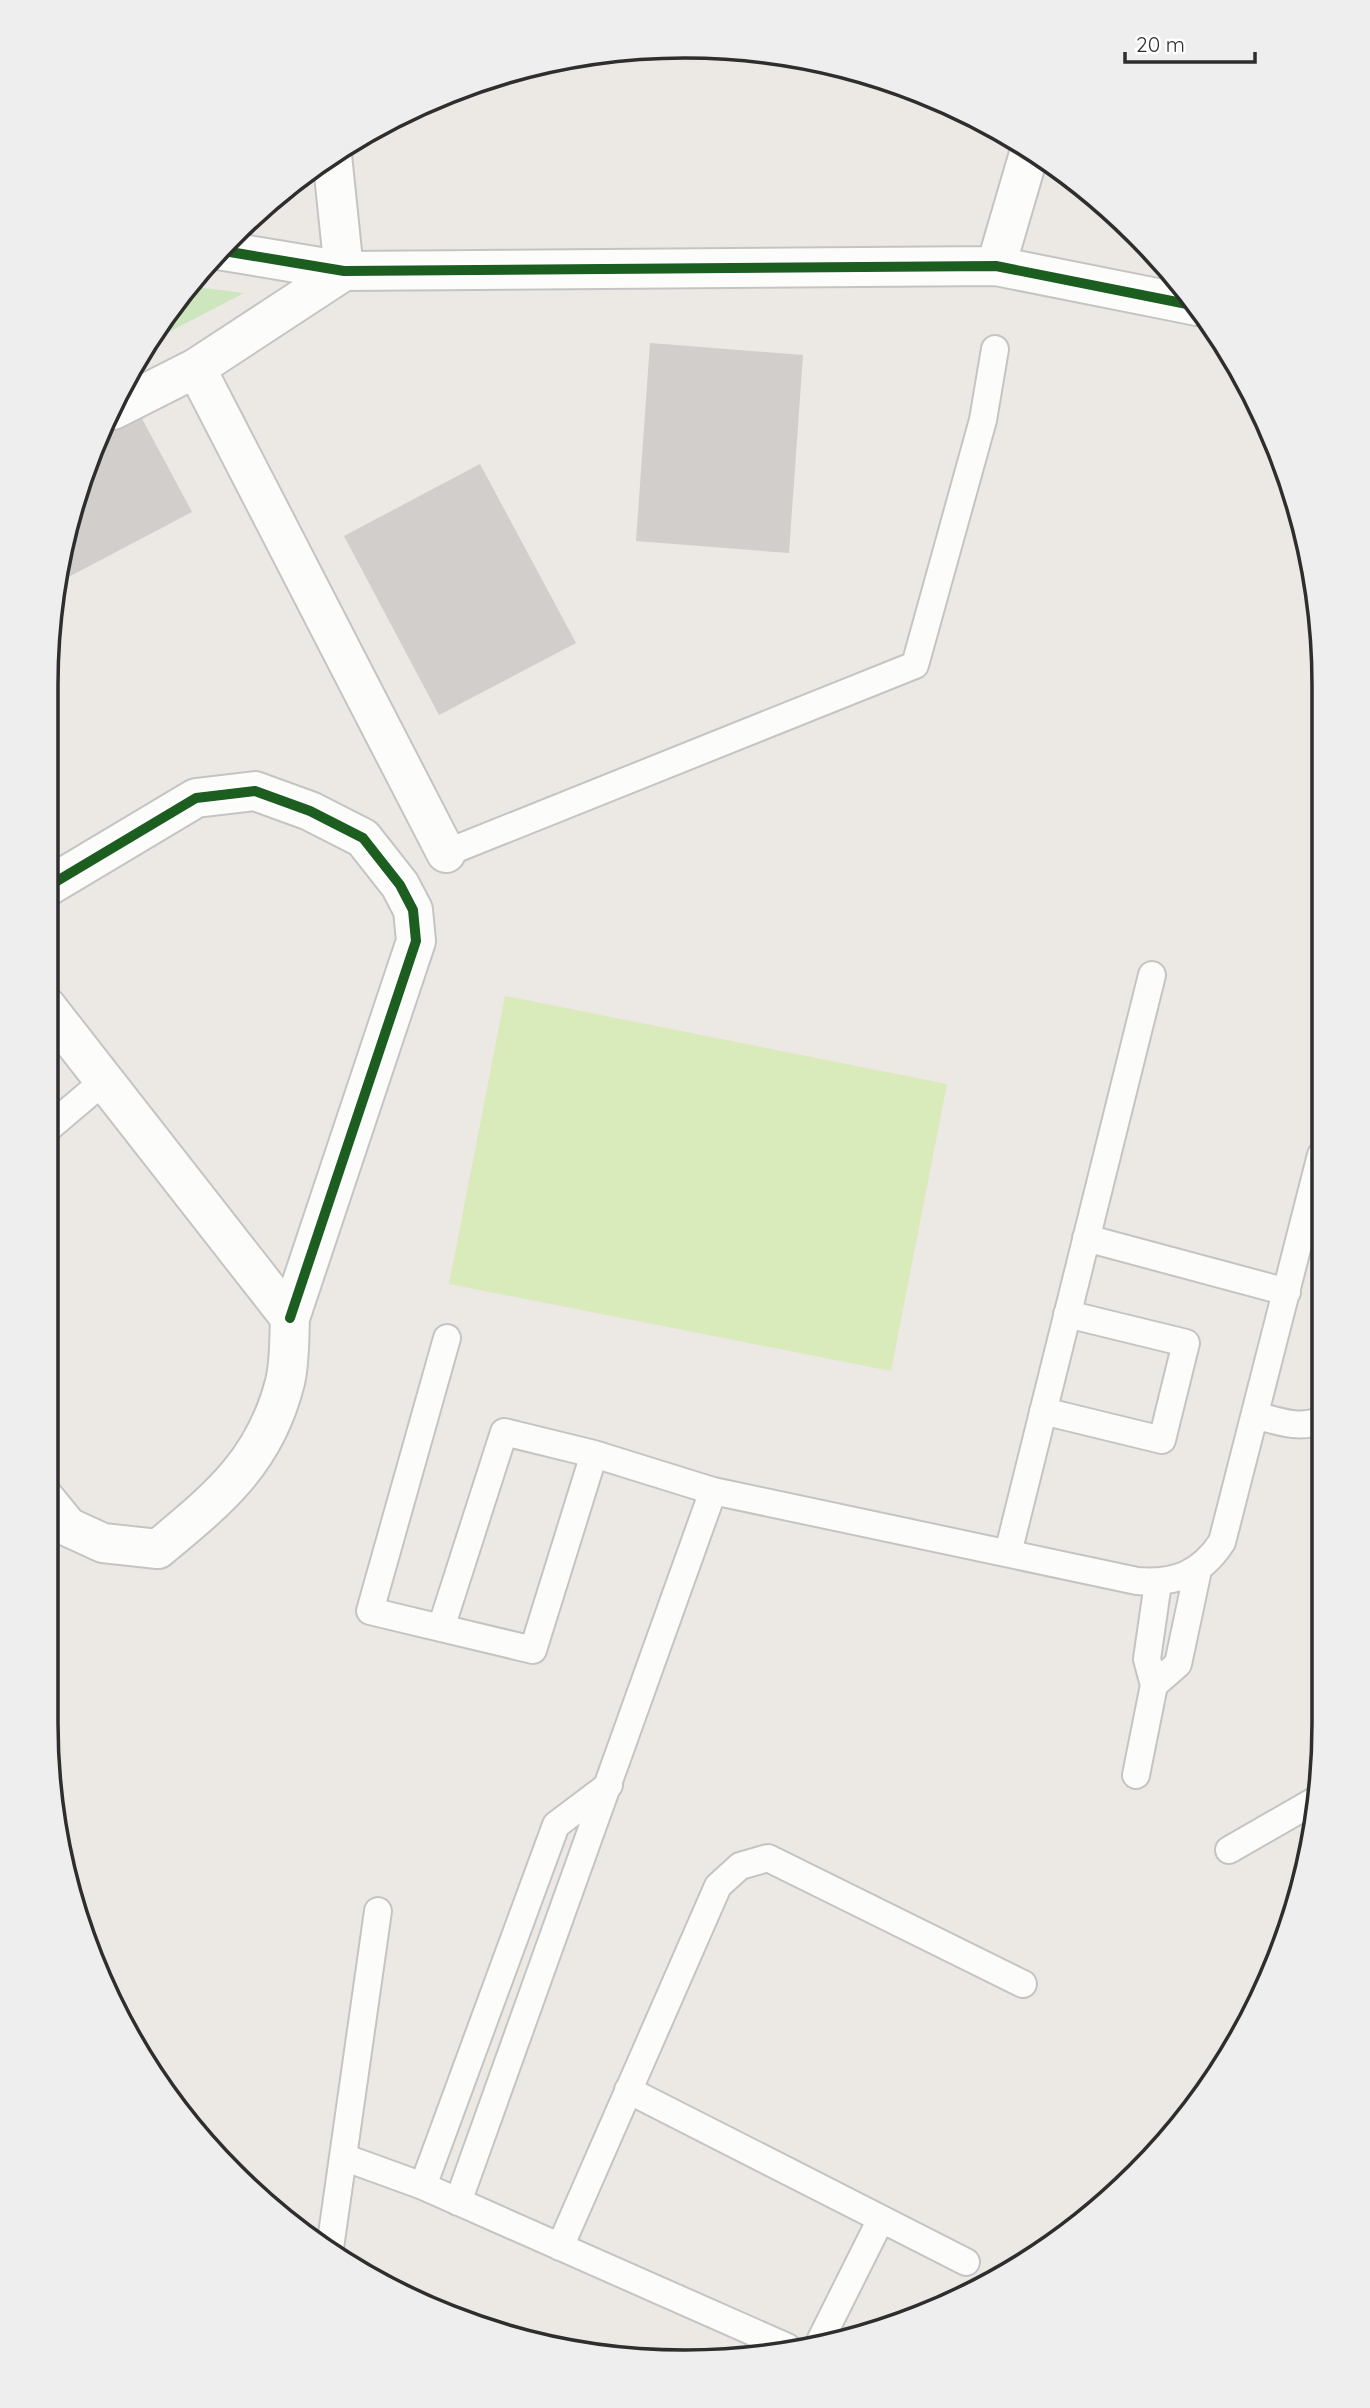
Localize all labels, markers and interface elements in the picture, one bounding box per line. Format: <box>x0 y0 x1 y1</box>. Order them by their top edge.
scale bar <box>1125 21 1254 65</box>
text: 20 m <box>1136 31 1185 57</box>

